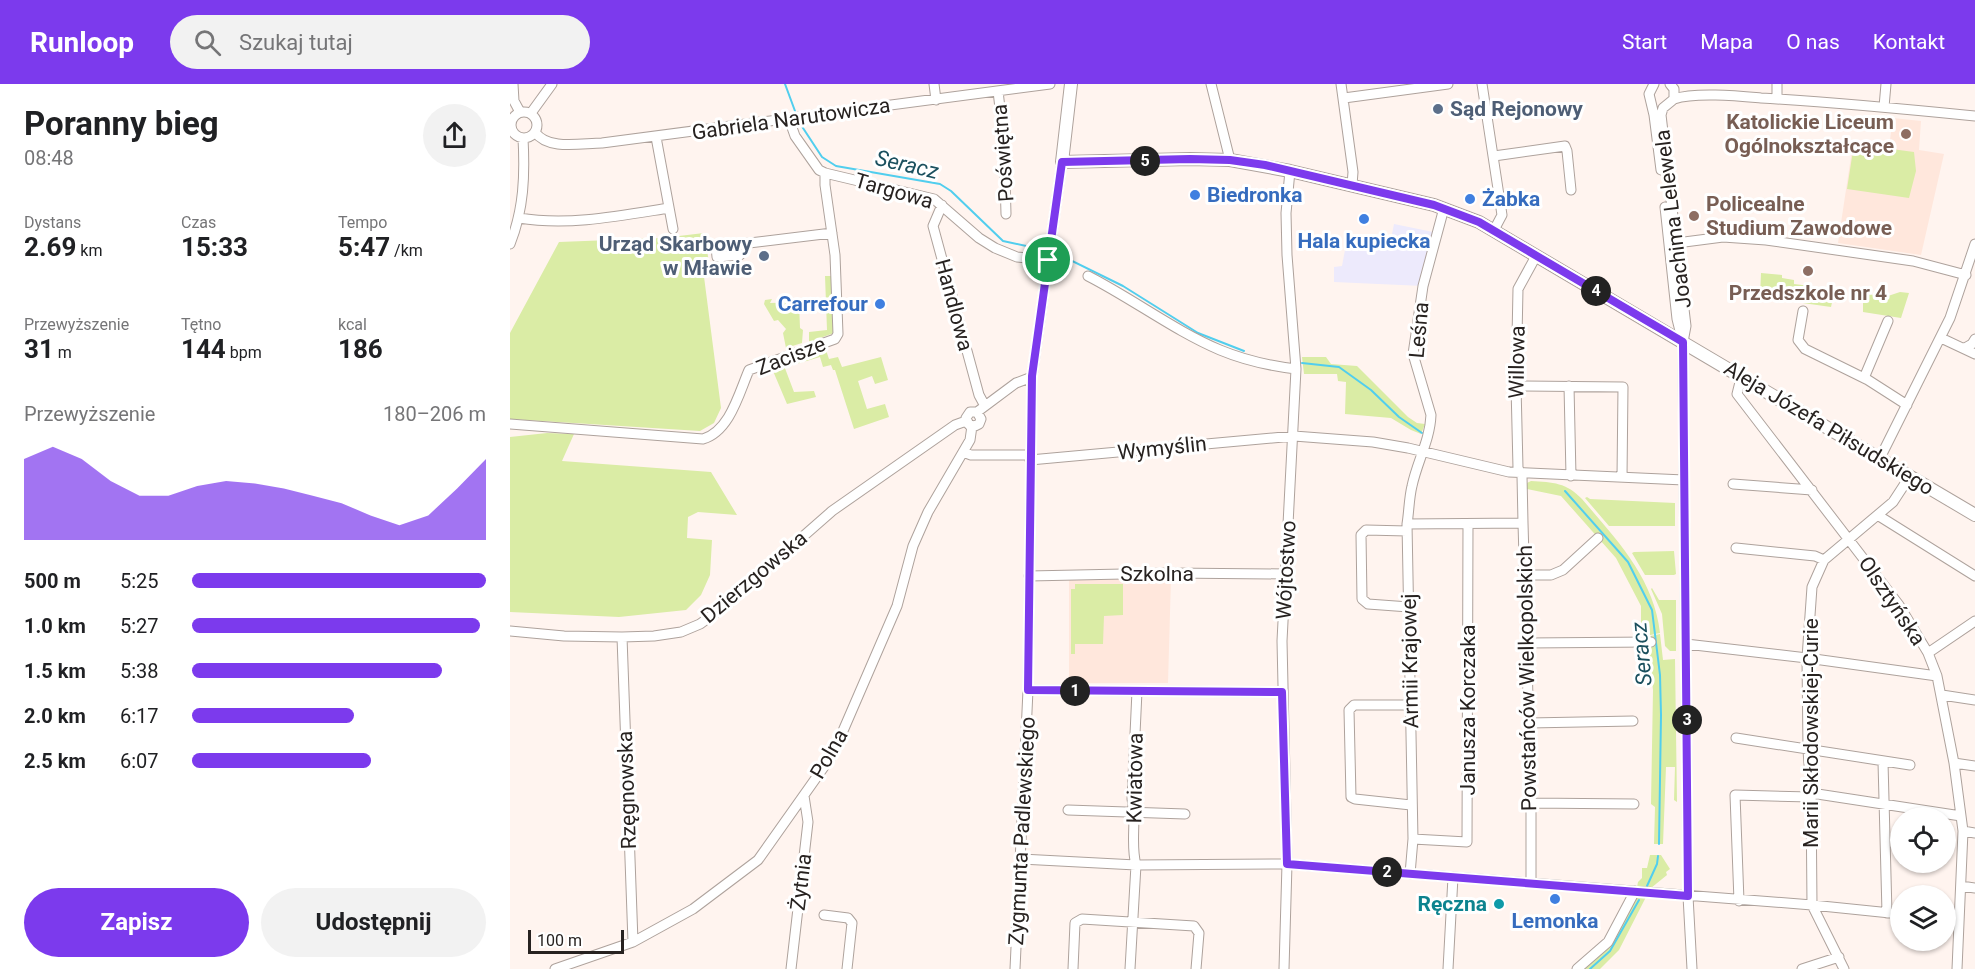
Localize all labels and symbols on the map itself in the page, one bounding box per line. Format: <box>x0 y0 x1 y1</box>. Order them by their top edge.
street label: Gabriela Narutowicza <box>690 93 892 145</box>
place label: Sąd Rejonowy <box>1450 97 1583 121</box>
marker: Sąd Rejonowy <box>1431 102 1445 116</box>
street label: Poświętna <box>988 103 1018 203</box>
place label: Katolickie Liceum Ogólnokształcące <box>1725 110 1894 158</box>
marker: Katolickie Liceum Ogólnokształcące <box>1899 127 1913 141</box>
street label: Joachima Lelewela <box>1650 128 1696 310</box>
water label: Seracz <box>873 145 941 184</box>
pin: 5 <box>1130 146 1160 176</box>
street label: Targowa <box>852 168 936 214</box>
place label: Biedronka <box>1207 183 1303 207</box>
place label: Żabka <box>1482 187 1540 211</box>
marker: Biedronka <box>1188 188 1202 202</box>
marker: Żabka <box>1463 192 1477 206</box>
place label: Policealne Studium Zawodowe <box>1706 192 1892 240</box>
marker: Policealne Studium Zawodowe <box>1687 209 1701 223</box>
marker: Hala kupiecka <box>1357 212 1371 226</box>
place label: Hala kupiecka <box>1297 229 1431 253</box>
place label: Urząd Skarbowy w Mławie <box>599 232 752 280</box>
pin <box>1022 234 1073 285</box>
marker: Urząd Skarbowy w Mławie <box>757 249 771 263</box>
street label: Handlowa <box>930 256 978 354</box>
marker: Przedszkole nr 4 <box>1801 264 1815 278</box>
pin: 4 <box>1581 276 1611 306</box>
place label: Przedszkole nr 4 <box>1729 281 1887 305</box>
place label: Carrefour <box>778 292 868 316</box>
marker: Carrefour <box>873 297 887 311</box>
street label: Leśna <box>1405 301 1433 359</box>
street label: Willowa <box>1504 325 1530 399</box>
street label: Zacisze <box>753 332 829 380</box>
street label: Aleja Józefa Piłsudskiego <box>1720 356 1938 500</box>
street label: Wymyślin <box>1116 431 1208 465</box>
street label: Wójtostwo <box>1271 520 1301 620</box>
street label: Dzierzgowska <box>696 526 812 628</box>
street label: Powstańców Wielkopolskich <box>1513 545 1541 811</box>
street label: Olsztyńska <box>1853 552 1931 650</box>
street label: Szkolna <box>1120 562 1194 586</box>
street label: Armii Krajowej <box>1397 593 1423 729</box>
street label: Marii Skłodowskiej-Curie <box>1799 618 1823 848</box>
water label: Seracz <box>1626 621 1657 687</box>
street label: Janusza Korczaka <box>1456 625 1480 795</box>
pin: 1 <box>1060 676 1090 706</box>
pin: 3 <box>1672 705 1702 735</box>
street label: Zygmunta Padlewskiego <box>1004 716 1040 946</box>
street label: Polna <box>805 725 853 783</box>
street label: Rzęgnowska <box>613 730 641 850</box>
street label: Kwiatowa <box>1122 732 1148 824</box>
street label: Żytnia <box>786 852 816 912</box>
pin: 2 <box>1372 857 1402 887</box>
place label: Ręczna <box>1418 892 1487 916</box>
marker: Lemonka <box>1548 892 1562 906</box>
marker: Ręczna <box>1492 897 1506 911</box>
place label: Lemonka <box>1512 909 1598 933</box>
scale bar <box>528 927 624 954</box>

